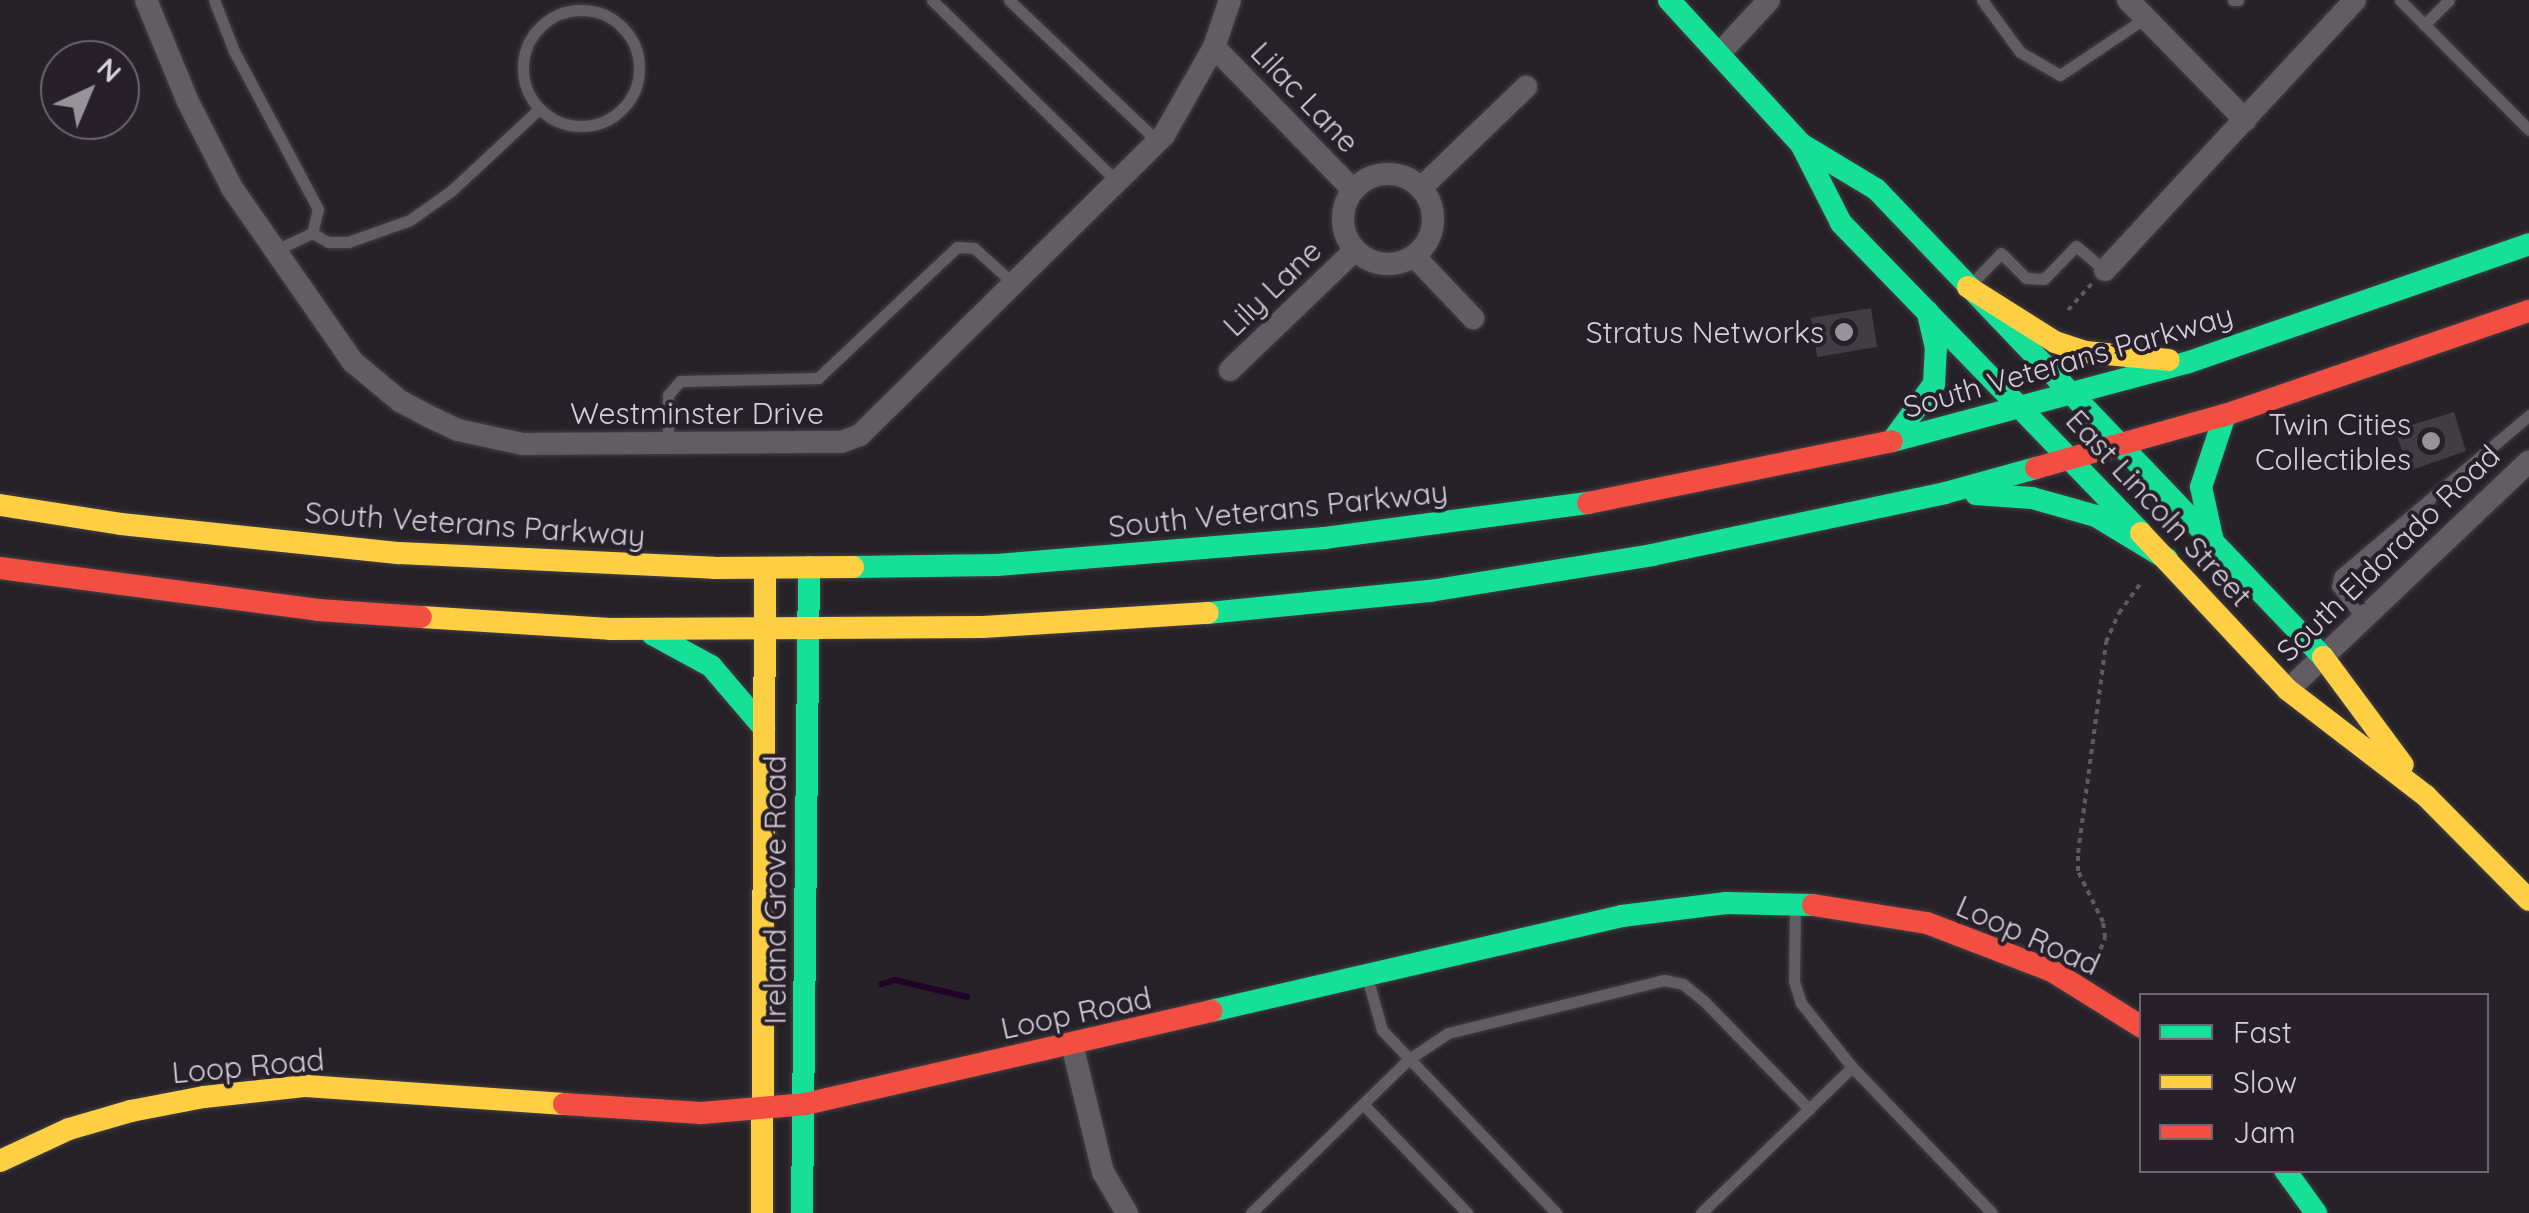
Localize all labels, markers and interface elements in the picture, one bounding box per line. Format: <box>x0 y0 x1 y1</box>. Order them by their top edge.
street label: Lilac Lane <box>1244 34 1366 160</box>
north arrow <box>40 40 140 140</box>
text: N <box>90 50 129 89</box>
street label: Lily Lane <box>1215 233 1329 343</box>
street label: South Veterans Parkway <box>1899 297 2237 425</box>
place label: Stratus Networks <box>1586 314 1824 350</box>
marker: Stratus Networks <box>1833 321 1855 343</box>
street label: Westminster Drive <box>570 395 824 431</box>
street label: East Lincoln Street <box>2059 402 2259 614</box>
place label: Twin Cities Collectibles <box>2255 406 2411 476</box>
marker: Twin Cities Collectibles <box>2420 430 2442 452</box>
street label: South Eldorado Road <box>2269 437 2507 669</box>
street label: South Veterans Parkway <box>1107 473 1449 545</box>
street label: South Veterans Parkway <box>304 494 646 554</box>
street label: Ireland Grove Road <box>757 755 793 1025</box>
street label: Loop Road <box>1951 887 2105 983</box>
street label: Loop Road <box>997 979 1155 1047</box>
legend <box>2139 993 2489 1173</box>
text: Fast <box>2233 1013 2292 1051</box>
street label: Loop Road <box>170 1041 326 1091</box>
text: Slow <box>2233 1063 2297 1101</box>
text: Jam <box>2233 1113 2296 1151</box>

